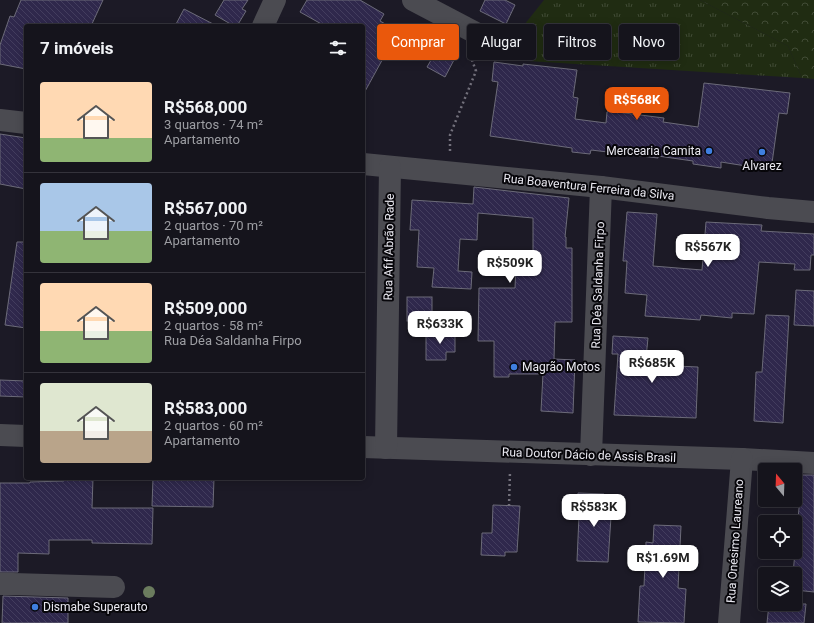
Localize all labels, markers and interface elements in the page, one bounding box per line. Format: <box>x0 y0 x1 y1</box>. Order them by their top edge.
chip: Comprar <box>377 24 459 60</box>
chip: Alugar <box>467 24 536 60</box>
chip: Filtros <box>544 24 611 60</box>
chip: Novo <box>619 24 679 60</box>
icon: filters <box>327 37 349 59</box>
text: 7 imóveis <box>40 38 114 58</box>
pin: R$568K <box>604 87 670 121</box>
text: R$568K <box>614 92 660 107</box>
text: R$568,000 <box>164 97 247 117</box>
icon: home <box>72 98 120 146</box>
text: 3 quartos · 74 m² <box>164 117 263 132</box>
text: Apartamento <box>164 132 240 147</box>
place label: Mercearia Camita <box>606 144 701 158</box>
marker: Mercearia Camita <box>704 146 714 156</box>
marker: Alvarez <box>757 147 767 157</box>
place label: Alvarez <box>742 159 782 173</box>
street label: Rua Boaventura Ferreira da Silva <box>503 171 675 203</box>
street label: Rua Afif Abrão Rade <box>381 193 397 301</box>
text: R$567,000 <box>164 198 247 218</box>
icon: home <box>72 199 120 247</box>
text: 2 quartos · 70 m² <box>164 218 263 233</box>
street label: Rua Déa Saldanha Firpo <box>589 221 607 349</box>
text: Apartamento <box>164 233 240 248</box>
pin: R$567K <box>675 234 741 268</box>
text: R$567K <box>685 239 731 254</box>
pin: R$509K <box>477 250 543 284</box>
text: R$509K <box>487 255 533 270</box>
text: R$509,000 <box>164 298 247 318</box>
icon: home <box>72 299 120 347</box>
pin: R$633K <box>407 311 473 345</box>
text: R$633K <box>417 316 463 331</box>
text: 2 quartos · 58 m² <box>164 318 263 333</box>
text: Rua Déa Saldanha Firpo <box>164 333 302 348</box>
pin: R$685K <box>619 350 685 384</box>
text: R$685K <box>629 355 675 370</box>
place label: Magrão Motos <box>522 360 600 374</box>
marker: Magrão Motos <box>509 362 519 372</box>
text: R$583,000 <box>164 398 247 418</box>
icon: home <box>72 399 120 447</box>
text: 2 quartos · 60 m² <box>164 418 263 433</box>
text: Apartamento <box>164 433 240 448</box>
street label: Rua Doutor Dácio de Assis Brasil <box>502 445 676 465</box>
north arrow <box>758 463 802 507</box>
map controls <box>758 463 802 611</box>
street label: Rua Onésimo Laureano <box>724 478 746 603</box>
pin: R$583K <box>561 494 627 528</box>
text: R$583K <box>571 499 617 514</box>
button: locate <box>758 515 802 559</box>
pin: R$1.69M <box>626 545 700 579</box>
text: R$1.69M <box>636 550 690 565</box>
button: layers <box>758 567 802 611</box>
place label: Dismabe Superauto <box>43 600 148 614</box>
marker: Dismabe Superauto <box>30 602 40 612</box>

